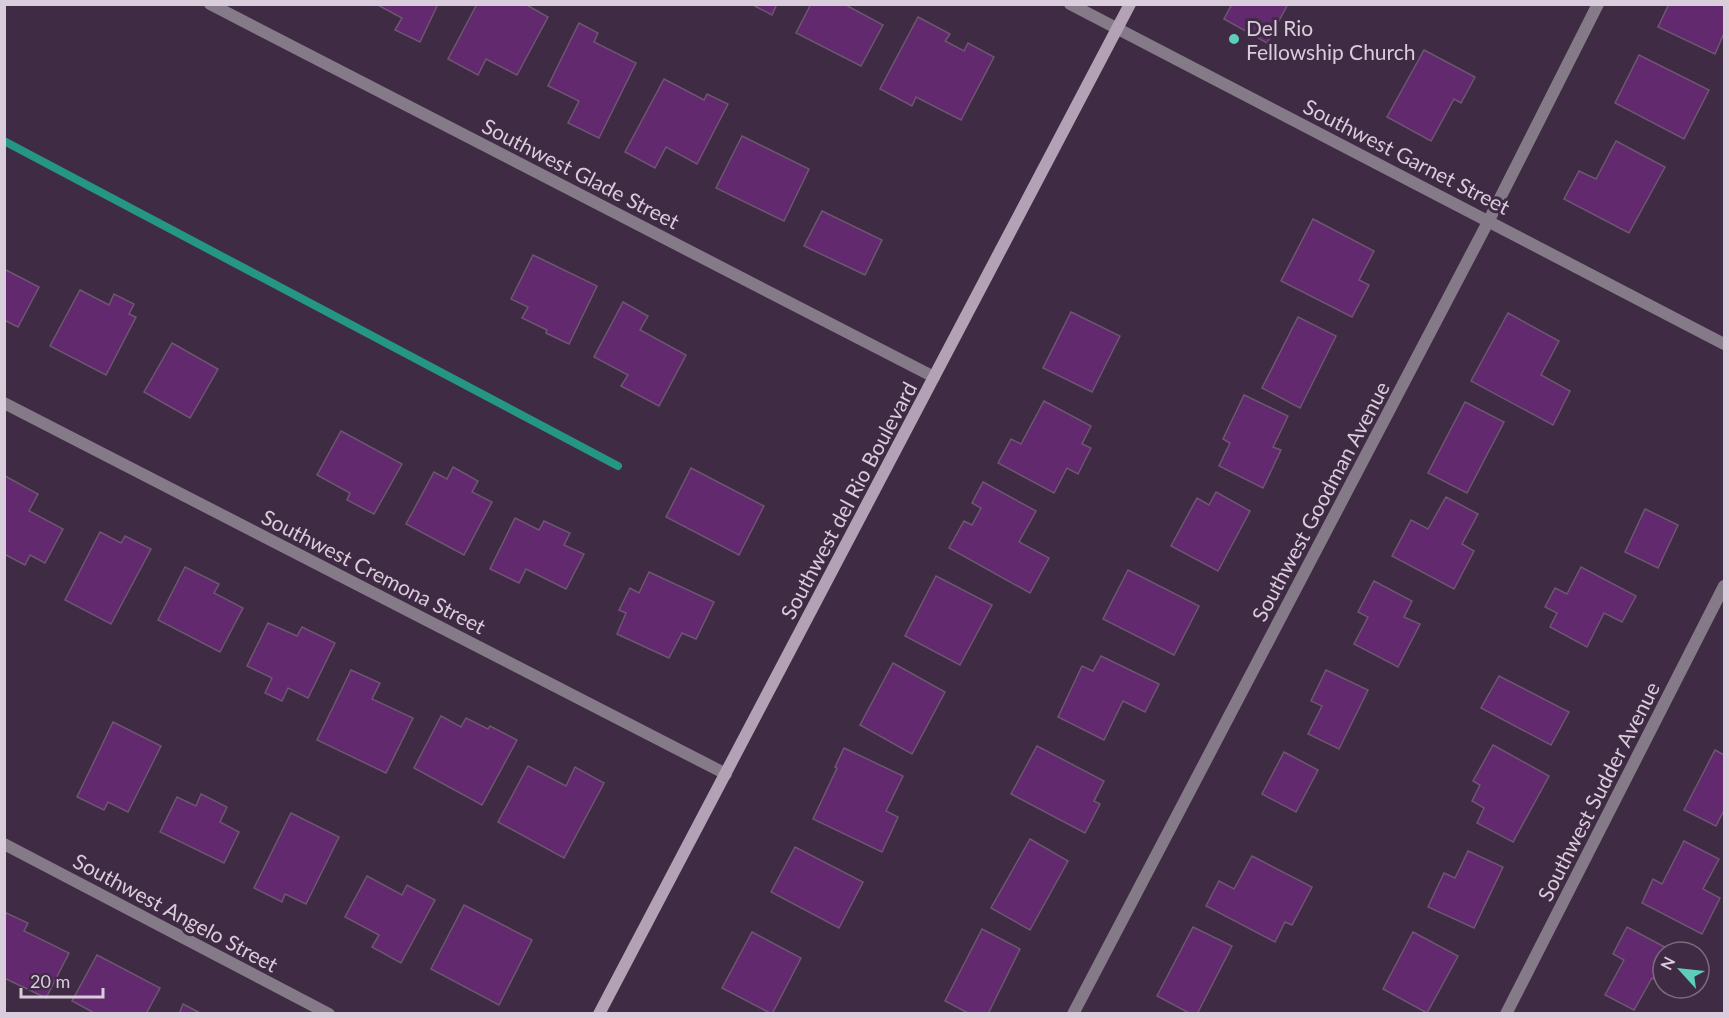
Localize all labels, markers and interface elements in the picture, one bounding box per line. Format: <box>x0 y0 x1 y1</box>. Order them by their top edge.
place label: Del Rio Fellowship Church <box>1246 15 1416 64</box>
marker: Del Rio Fellowship Church <box>1227 32 1241 46</box>
street label: Southwest Garnet Street <box>1300 93 1515 219</box>
street label: Southwest Glade Street <box>478 112 684 234</box>
street label: Southwest del Rio Boulevard <box>775 377 921 623</box>
street label: Southwest Goodman Avenue <box>1246 377 1394 625</box>
street label: Southwest Cremona Street <box>258 504 491 639</box>
street label: Southwest Sudder Avenue <box>1532 677 1664 905</box>
street label: Southwest Angelo Street <box>69 847 283 977</box>
north arrow <box>1651 940 1711 1000</box>
text: N <box>1656 953 1678 973</box>
scale bar <box>21 961 104 999</box>
text: 20 m <box>30 970 70 992</box>

